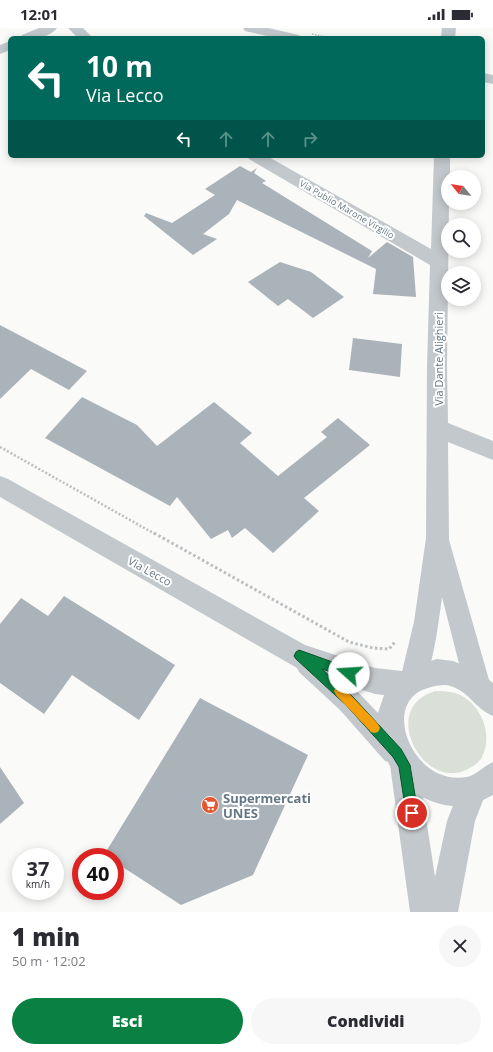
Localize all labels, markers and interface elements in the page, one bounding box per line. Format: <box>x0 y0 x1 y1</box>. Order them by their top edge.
text: 12:01 <box>20 4 59 24</box>
text: 10 m <box>86 47 153 85</box>
icon: left <box>20 52 72 104</box>
text: Via Lecco <box>86 83 164 107</box>
icon: left <box>173 128 195 150</box>
icon: ahead <box>215 128 237 150</box>
icon: ahead <box>257 128 279 150</box>
icon: right <box>299 128 321 150</box>
north arrow <box>441 170 481 210</box>
map controls <box>441 170 481 306</box>
street label: Via Publio Marone Virgilio <box>297 177 397 241</box>
button: search <box>441 218 481 258</box>
button: layers <box>441 266 481 306</box>
street label: Via Dante Alighieri <box>431 312 446 406</box>
street label: Via Lecco <box>126 553 175 589</box>
position arrow <box>328 652 370 694</box>
place label: Supermercati UNES <box>223 789 311 822</box>
supermarket icon: Supermercati UNES <box>200 795 220 815</box>
pin <box>395 796 429 830</box>
icon: arrive <box>401 802 423 824</box>
speed limit sign: 40 <box>72 848 124 900</box>
text: 37 <box>27 855 49 882</box>
text: km/h <box>26 877 50 891</box>
text: 1 min <box>12 920 80 953</box>
button: close <box>439 925 481 967</box>
text: 50 m · 12:02 <box>12 952 86 970</box>
button: Esci <box>12 998 243 1044</box>
button: Condividi <box>251 998 481 1044</box>

